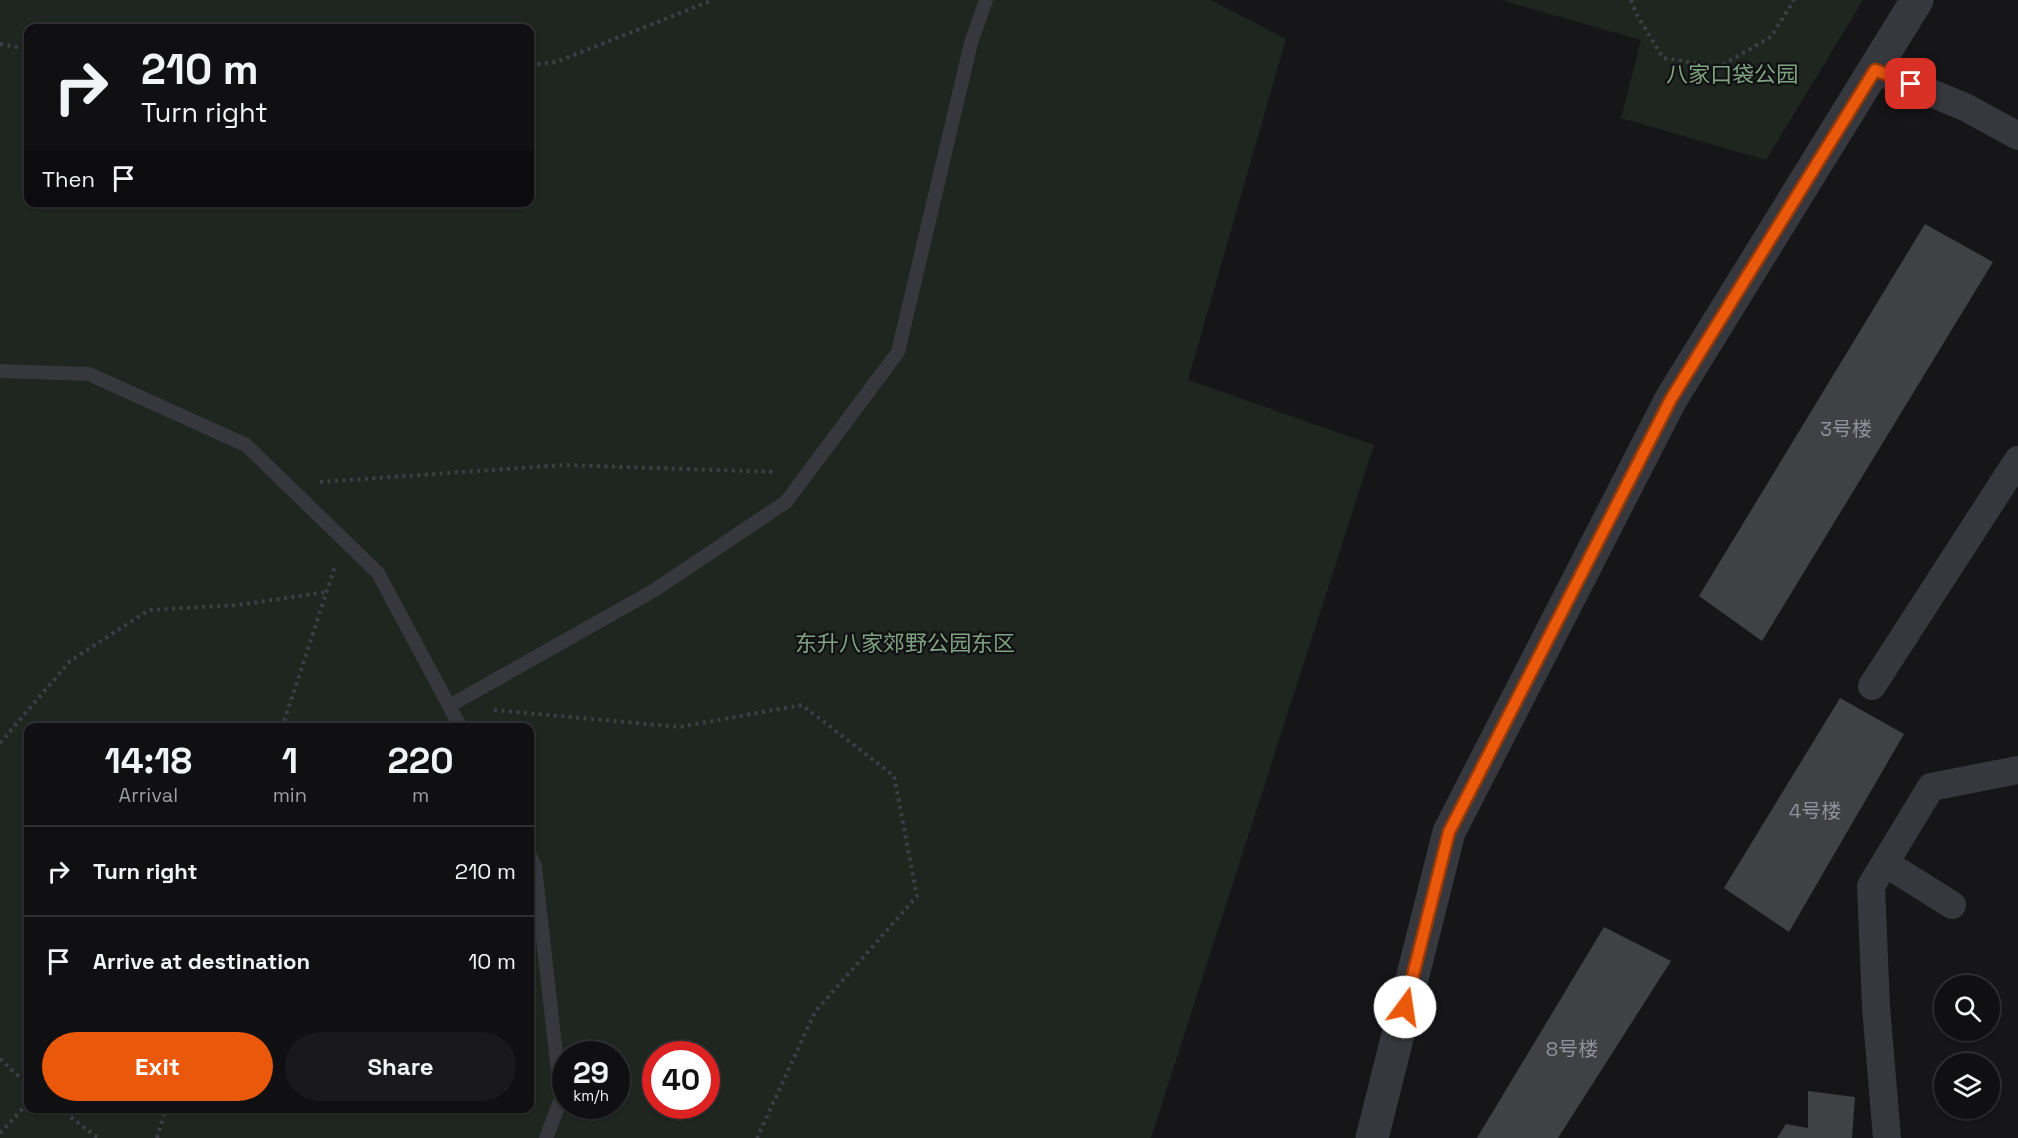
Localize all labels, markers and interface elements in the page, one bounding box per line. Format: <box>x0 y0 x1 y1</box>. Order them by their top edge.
text: 210 m <box>141 43 259 96</box>
icon: right <box>42 48 120 126</box>
pin <box>1885 58 1936 109</box>
park label: 八家口袋公园 <box>1666 60 1798 88</box>
icon: arrive <box>1894 67 1927 100</box>
text: Turn right <box>141 95 268 130</box>
icon: arrive <box>107 162 140 195</box>
text: Then <box>42 165 95 193</box>
house number: 3号楼 <box>1820 416 1872 442</box>
park label: 东升八家郊野公园东区 <box>795 629 1015 657</box>
text: 14:18 <box>104 738 192 784</box>
text: 1 <box>282 738 298 784</box>
text: 220 <box>387 738 454 784</box>
text: Arrival <box>119 782 178 808</box>
text: min <box>273 782 307 808</box>
text: m <box>412 782 429 808</box>
house number: 4号楼 <box>1789 798 1841 824</box>
icon: right <box>42 855 75 888</box>
text: Turn right <box>93 857 198 885</box>
text: 210 m <box>455 857 516 885</box>
icon: arrive <box>42 945 75 978</box>
text: Arrive at destination <box>93 947 310 975</box>
text: 10 m <box>468 947 516 975</box>
position arrow <box>1373 975 1437 1039</box>
map controls <box>1934 975 2000 1119</box>
button: search <box>1934 975 2000 1041</box>
button: Exit <box>42 1032 273 1101</box>
button: Share <box>285 1032 516 1101</box>
house number: 8号楼 <box>1546 1036 1598 1062</box>
speed limit sign: 40 <box>642 1041 720 1119</box>
text: 29 <box>573 1053 609 1092</box>
button: layers <box>1934 1053 2000 1119</box>
text: km/h <box>573 1086 609 1105</box>

